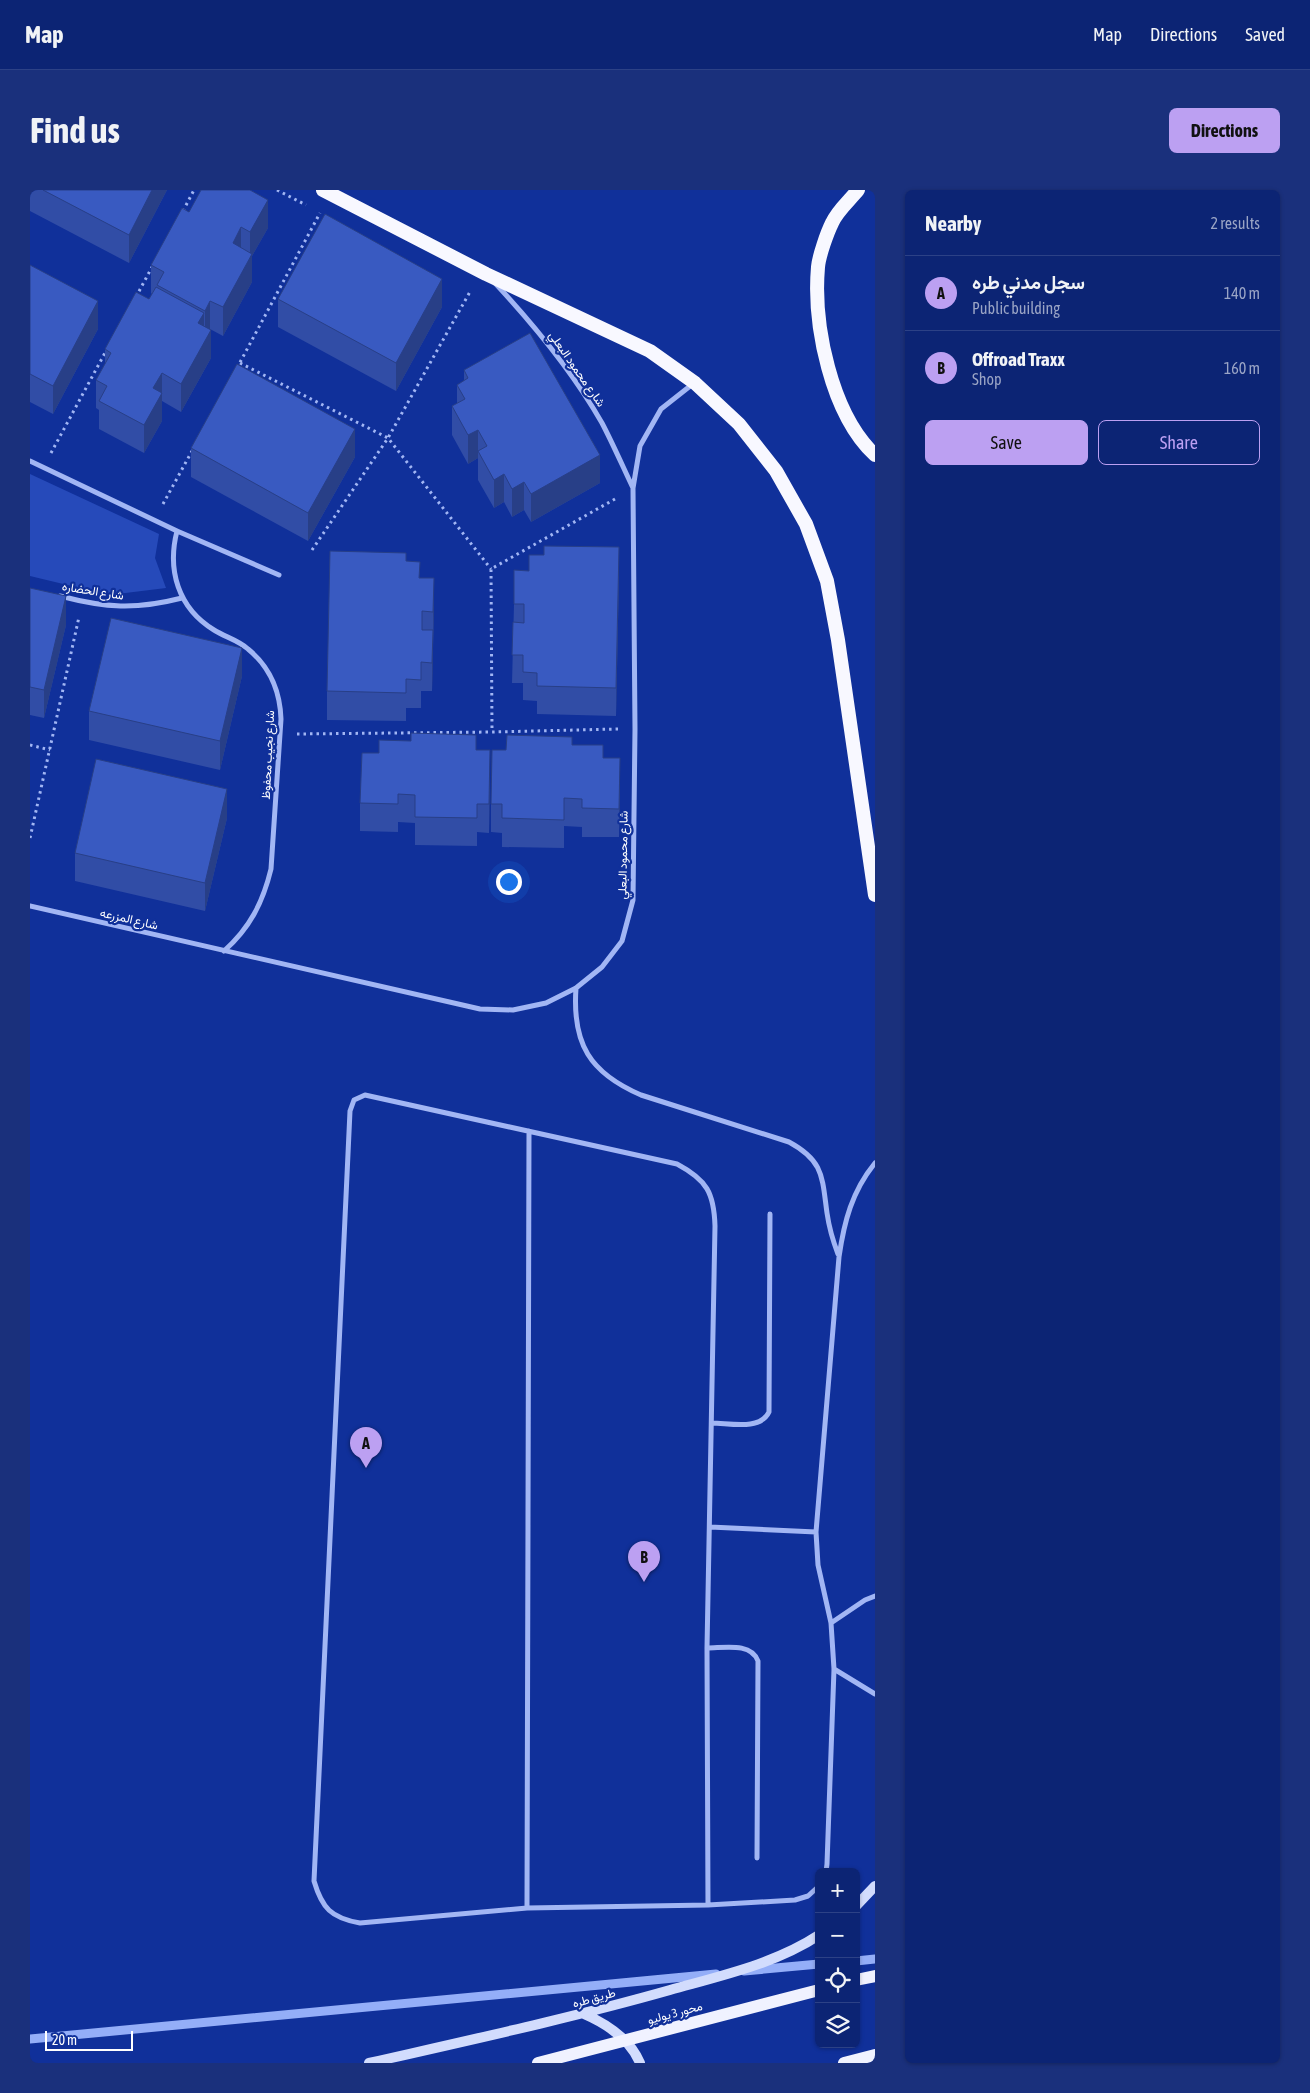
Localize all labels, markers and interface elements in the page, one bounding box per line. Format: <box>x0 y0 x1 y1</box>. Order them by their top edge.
text: Map <box>25 21 64 48</box>
text: Map <box>1093 24 1122 45</box>
text: Directions <box>1150 24 1217 45</box>
text: Saved <box>1245 24 1285 45</box>
button: Directions <box>1169 108 1280 153</box>
text: Find us <box>30 110 120 150</box>
text: Nearby <box>925 211 981 235</box>
text: 2 results <box>1210 214 1260 232</box>
text: سجل مدني طره <box>972 271 1085 293</box>
text: A <box>937 284 945 302</box>
text: 140 m <box>1224 284 1260 302</box>
text: Public building <box>972 299 1060 317</box>
street label: شارع محمود البعلي <box>543 329 608 411</box>
text: Offroad Traxx <box>972 348 1065 370</box>
text: B <box>937 359 945 377</box>
text: 160 m <box>1224 359 1260 377</box>
text: Shop <box>972 370 1002 388</box>
button: Save <box>925 420 1088 465</box>
button: Share <box>1098 420 1260 465</box>
street label: شارع الحضاره <box>61 579 125 605</box>
street label: شارع نجيب محفوظ <box>259 710 279 800</box>
street label: شارع محمود البعلي <box>615 810 634 900</box>
your location <box>496 869 522 895</box>
street label: شارع المزرعه <box>98 906 159 934</box>
pin: A <box>350 1427 382 1468</box>
pin: B <box>628 1541 660 1582</box>
map controls <box>815 1868 860 2048</box>
button: + <box>815 1868 860 1913</box>
button: − <box>815 1913 860 1958</box>
button: locate <box>815 1958 860 2003</box>
street label: طريق طره <box>571 1985 618 2011</box>
street label: محور 3 يوليو <box>646 1999 704 2028</box>
button: layers <box>815 2003 860 2048</box>
scale bar <box>45 2028 132 2051</box>
text: 20 m <box>52 2032 77 2048</box>

